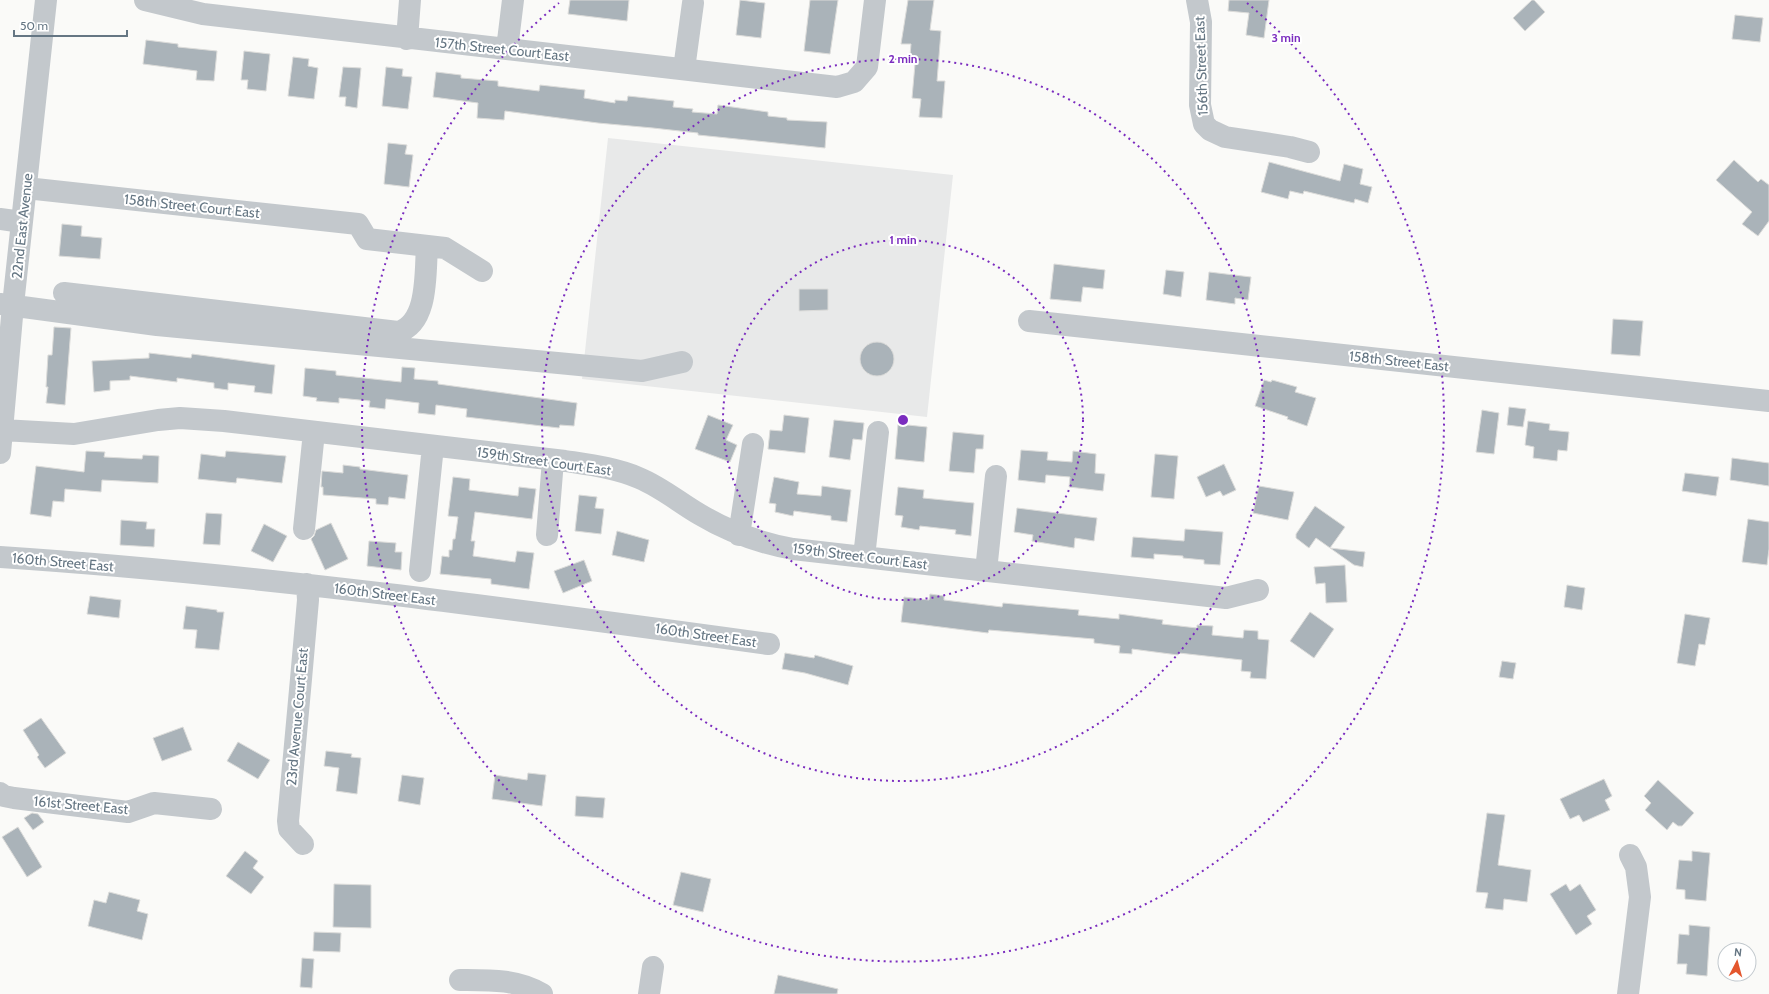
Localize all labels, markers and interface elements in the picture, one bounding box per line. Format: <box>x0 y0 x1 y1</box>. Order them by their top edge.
scale bar <box>14 12 127 38</box>
street label: 156th Street East <box>1190 16 1212 116</box>
text: 50 m <box>20 18 48 33</box>
text: 3 min <box>1271 30 1301 45</box>
street label: 157th Street Court East <box>434 33 570 65</box>
text: 2 min <box>889 51 917 66</box>
street label: 22nd East Avenue <box>8 172 36 280</box>
street label: 158th Street Court East <box>123 190 261 222</box>
text: 1 min <box>889 232 917 247</box>
street label: 158th Street East <box>1348 347 1450 375</box>
centre of rings <box>896 413 910 427</box>
street label: 159th Street Court East <box>476 443 613 479</box>
street label: 159th Street Court East <box>792 539 929 573</box>
street label: 160th Street East <box>11 549 115 575</box>
street label: 160th Street East <box>333 579 437 609</box>
street label: 160th Street East <box>654 619 758 651</box>
street label: 23rd Avenue Court East <box>282 647 312 787</box>
street label: 161st Street East <box>33 792 129 818</box>
north arrow <box>1717 942 1757 982</box>
text: N <box>1733 945 1743 959</box>

